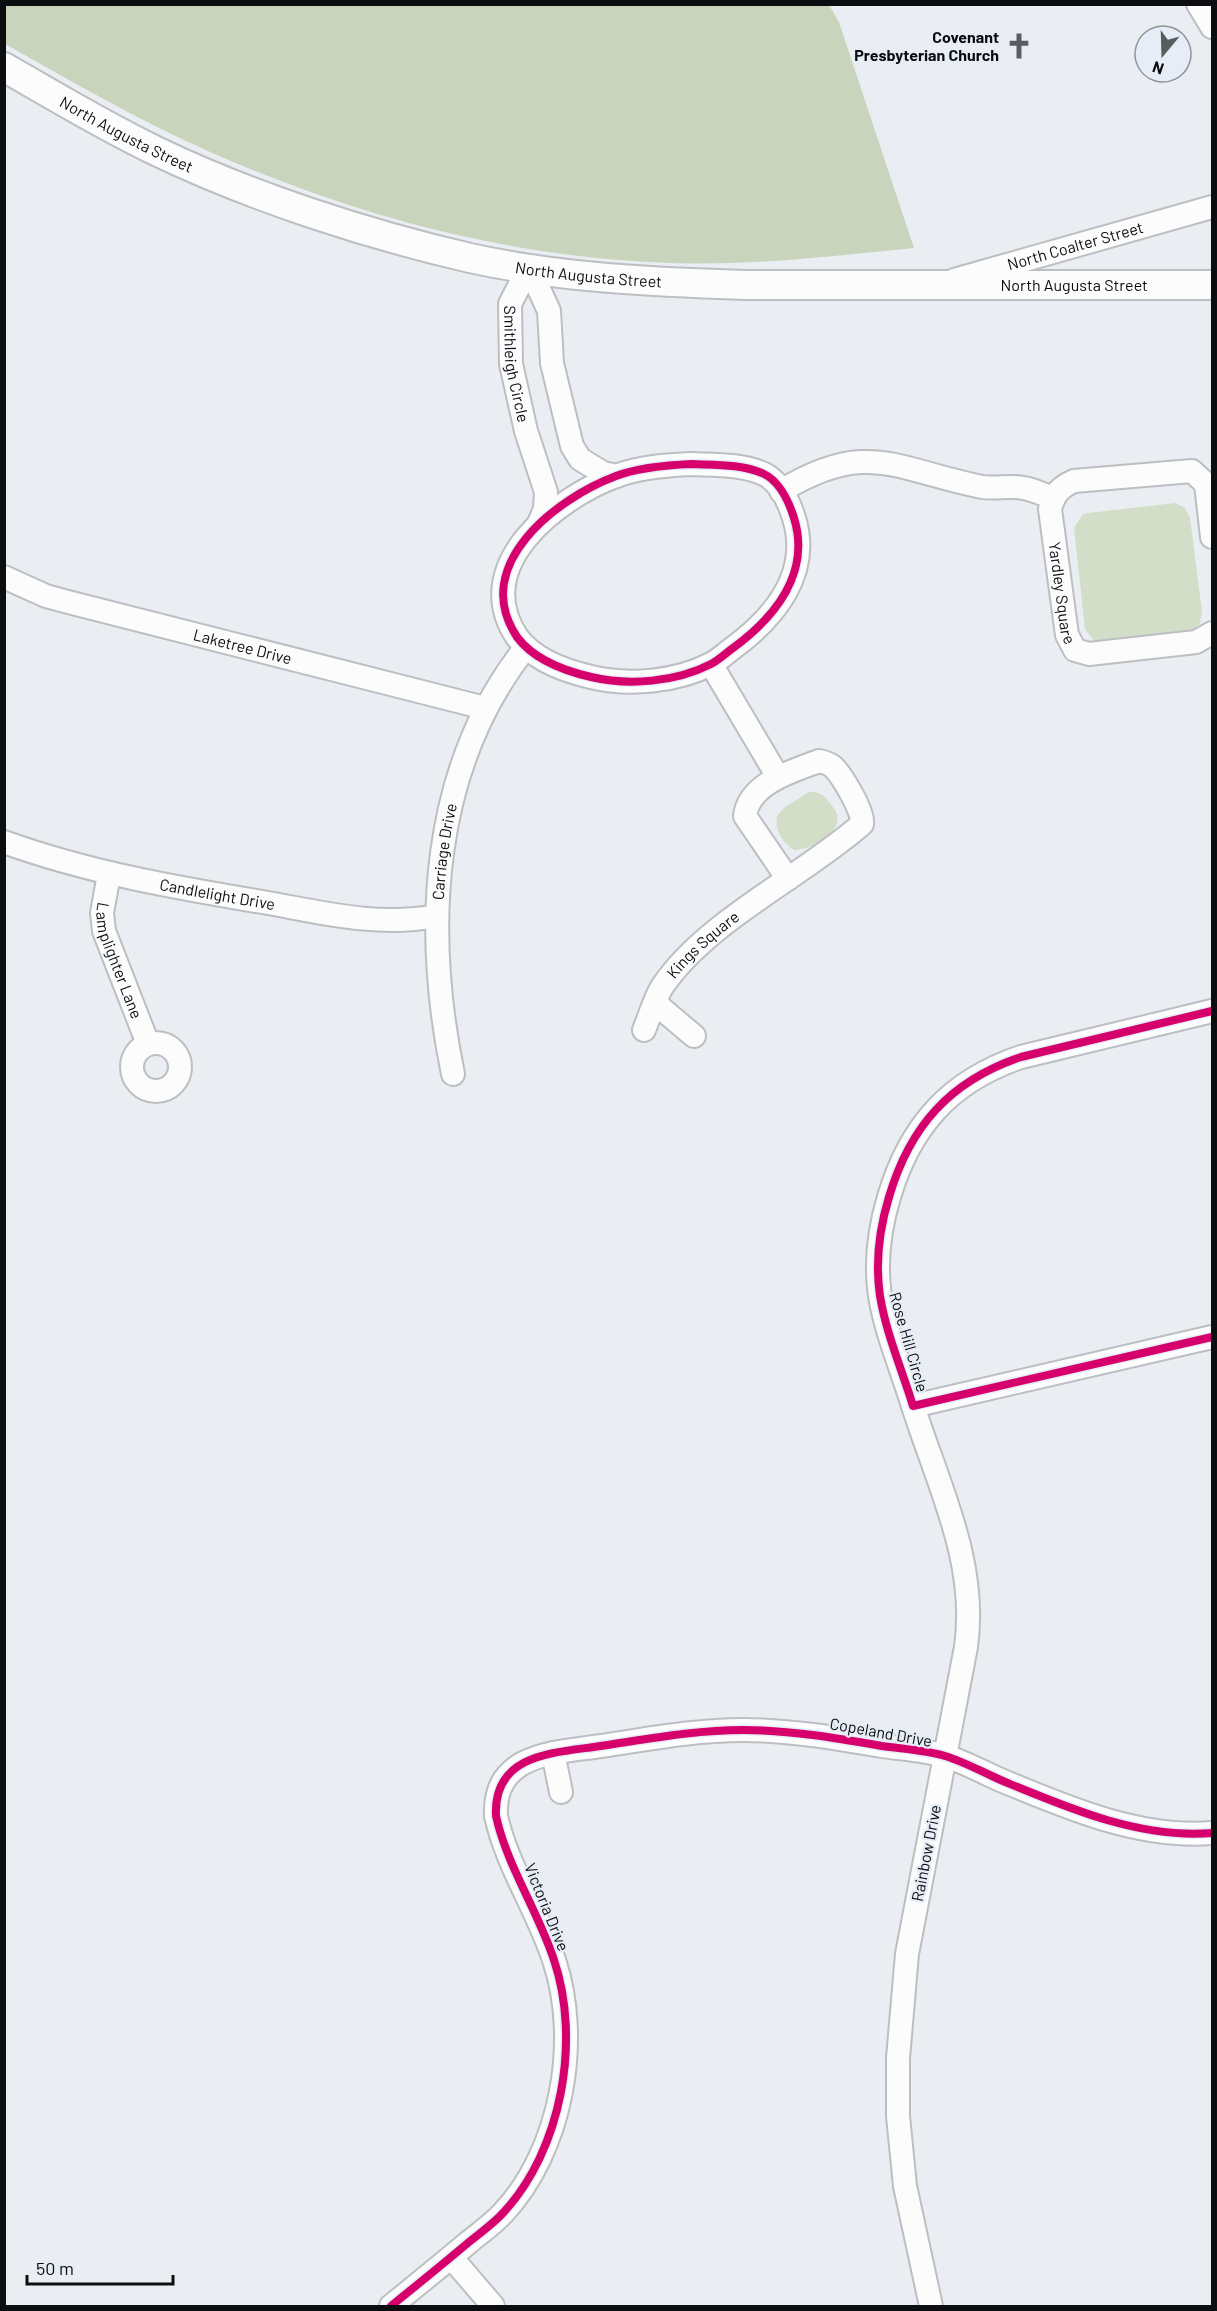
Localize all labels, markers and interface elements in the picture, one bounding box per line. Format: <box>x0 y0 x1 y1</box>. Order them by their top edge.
north arrow <box>1133 24 1193 84</box>
place label: Covenant Presbyterian Church <box>854 27 999 64</box>
church icon: Covenant Presbyterian Church <box>1004 31 1034 61</box>
text: N <box>1150 58 1166 79</box>
street label: North Augusta Street <box>57 92 196 176</box>
street label: North Coalter Street <box>1005 217 1145 273</box>
street label: North Augusta Street <box>514 257 663 291</box>
street label: North Augusta Street <box>1001 275 1148 294</box>
street label: Smithleigh Circle <box>501 305 534 424</box>
street label: Yardley Square <box>1046 541 1080 647</box>
street label: Laketree Drive <box>191 624 294 668</box>
street label: Carriage Drive <box>428 801 460 900</box>
street label: Candlelight Drive <box>158 874 277 913</box>
street label: Lamplighter Lane <box>93 901 147 1021</box>
street label: Kings Square <box>662 906 742 982</box>
street label: Rose Hill Circle <box>886 1290 933 1394</box>
street label: Copeland Drive <box>828 1713 934 1750</box>
street label: Rainbow Drive <box>907 1803 944 1903</box>
street label: Victoria Drive <box>521 1860 574 1954</box>
scale bar <box>27 2248 172 2286</box>
text: 50 m <box>36 2257 74 2279</box>

